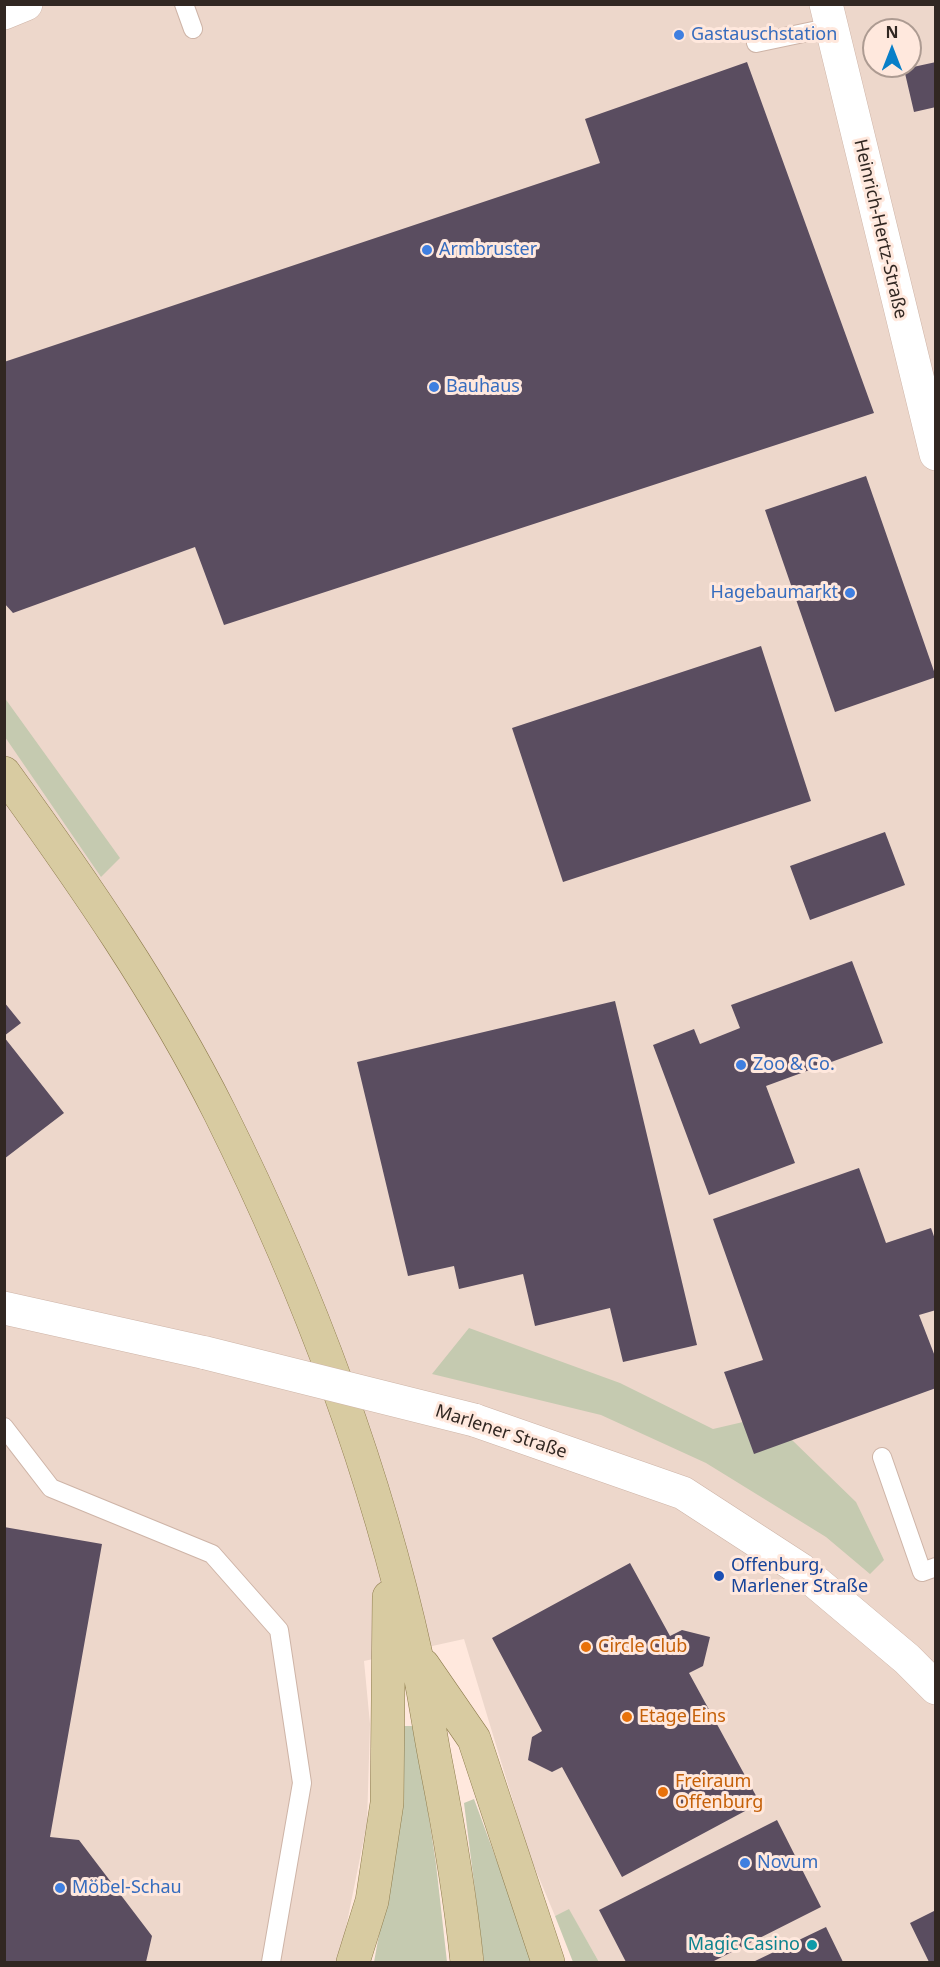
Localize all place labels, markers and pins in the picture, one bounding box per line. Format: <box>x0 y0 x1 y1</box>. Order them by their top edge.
place label: Gastauschstation <box>691 24 837 46</box>
marker: Gastauschstation <box>672 28 686 42</box>
place label: Armbruster <box>439 239 537 261</box>
marker: Armbruster <box>420 243 434 257</box>
place label: Bauhaus <box>446 376 520 398</box>
marker: Bauhaus <box>427 380 441 394</box>
place label: Hagebaumarkt <box>711 582 838 604</box>
marker: Hagebaumarkt <box>843 586 857 600</box>
place label: Zoo & Co. <box>753 1054 835 1076</box>
marker: Zoo & Co. <box>734 1058 748 1072</box>
place label: Offenburg, Marlener Straße <box>731 1555 868 1598</box>
marker: Offenburg, Marlener Straße <box>712 1569 726 1583</box>
place label: Circle Club <box>598 1636 687 1658</box>
marker: Circle Club <box>579 1640 593 1654</box>
place label: Etage Eins <box>639 1706 726 1728</box>
marker: Etage Eins <box>620 1710 634 1724</box>
place label: Freiraum Offenburg <box>675 1771 763 1814</box>
marker: Freiraum Offenburg <box>656 1785 670 1799</box>
place label: Novum <box>757 1852 818 1874</box>
marker: Novum <box>738 1856 752 1870</box>
place label: Möbel-Schau <box>72 1877 182 1899</box>
marker: Möbel-Schau <box>53 1881 67 1895</box>
place label: Magic Casino <box>688 1934 800 1956</box>
marker: Magic Casino <box>805 1938 819 1952</box>

